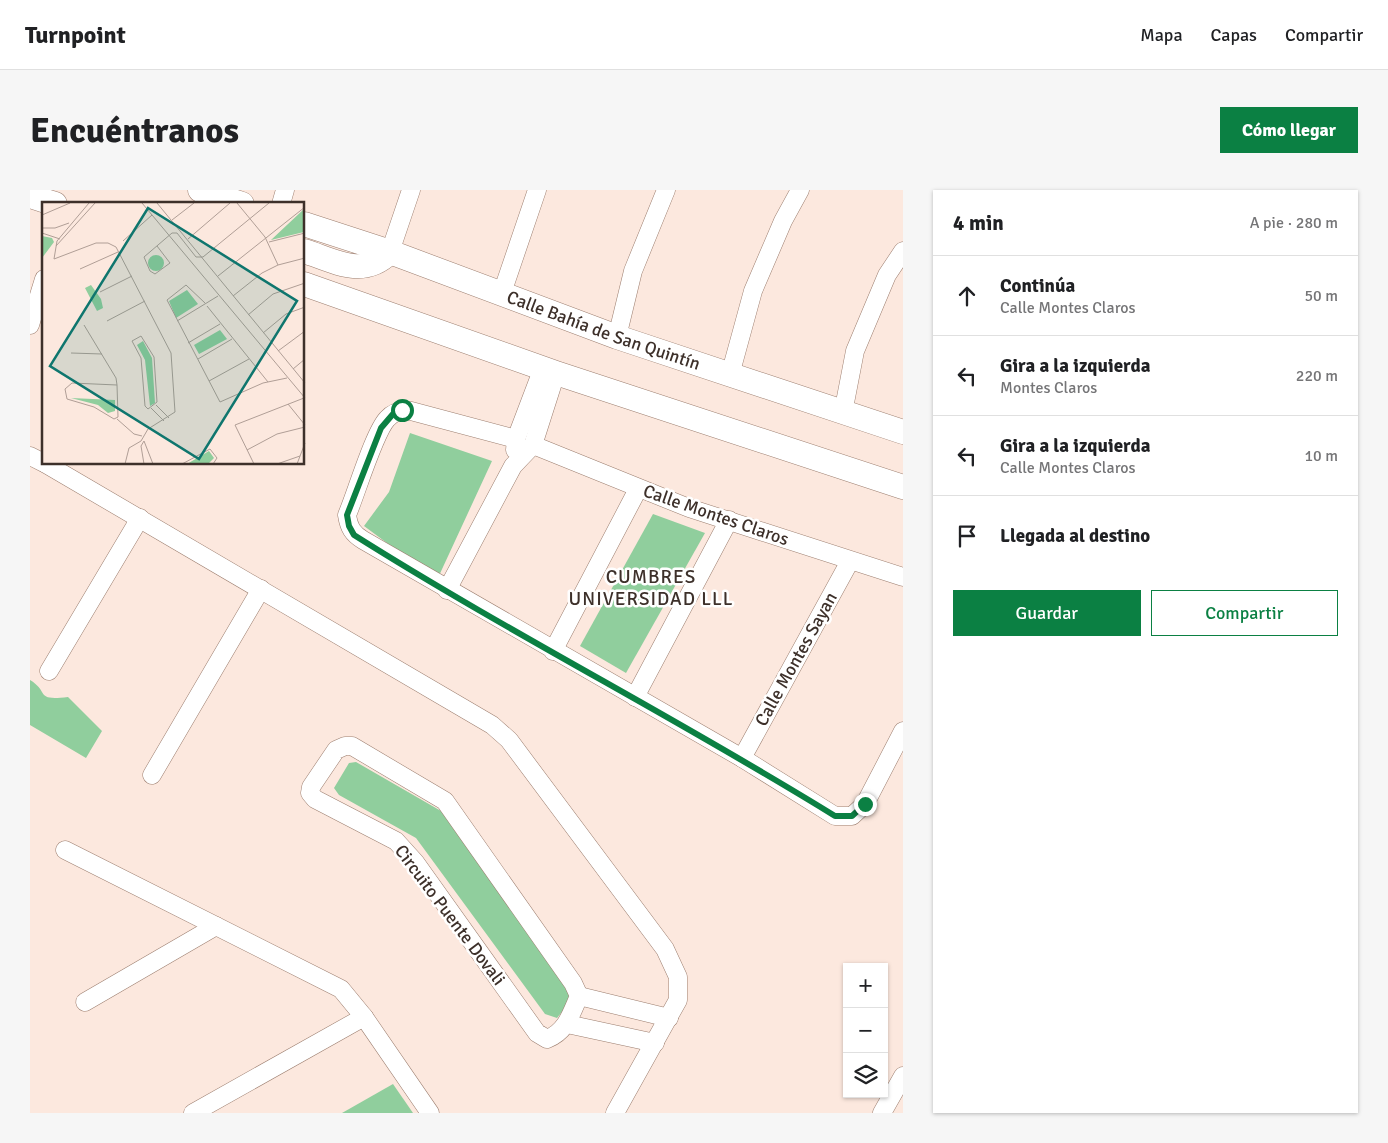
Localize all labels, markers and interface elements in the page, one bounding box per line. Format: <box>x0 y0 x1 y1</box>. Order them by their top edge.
text: Turnpoint <box>25 20 126 50</box>
text: Mapa <box>1140 24 1183 46</box>
text: Capas <box>1211 24 1257 46</box>
text: Compartir <box>1285 24 1363 46</box>
button: Cómo llegar <box>1220 107 1358 153</box>
text: Encuéntranos <box>30 109 239 152</box>
inset map <box>42 202 305 465</box>
text: 4 min <box>953 210 1004 236</box>
text: A pie · 280 m <box>1250 213 1338 233</box>
text: Continúa <box>1000 274 1075 298</box>
icon: ahead <box>953 282 981 310</box>
street label: Calle Bahía de San Quintín <box>504 286 703 375</box>
text: 50 m <box>1304 286 1338 306</box>
text: Calle Montes Claros <box>1000 298 1136 318</box>
text: Gira a la izquierda <box>1000 354 1150 378</box>
icon: left <box>953 362 981 390</box>
text: 220 m <box>1296 366 1338 386</box>
text: Montes Claros <box>1000 378 1097 398</box>
route start <box>391 399 414 422</box>
text: Gira a la izquierda <box>1000 434 1150 458</box>
icon: left <box>953 442 981 470</box>
text: 10 m <box>1304 446 1338 466</box>
text: Calle Montes Claros <box>1000 458 1136 478</box>
street label: Calle Montes Claros <box>640 480 792 550</box>
icon: arrive <box>953 522 981 550</box>
text: Llegada al destino <box>1000 524 1150 548</box>
district label: CUMBRES UNIVERSIDAD LLL <box>569 565 733 611</box>
street label: Calle Montes Sayan <box>750 588 842 730</box>
button: Guardar <box>953 590 1141 636</box>
button: Compartir <box>1151 590 1338 636</box>
route end <box>854 793 877 816</box>
street label: Circuito Puente Dovali <box>390 840 510 990</box>
map controls <box>843 963 888 1098</box>
button: + <box>843 963 888 1008</box>
button: − <box>843 1008 888 1053</box>
button: layers <box>843 1053 888 1098</box>

